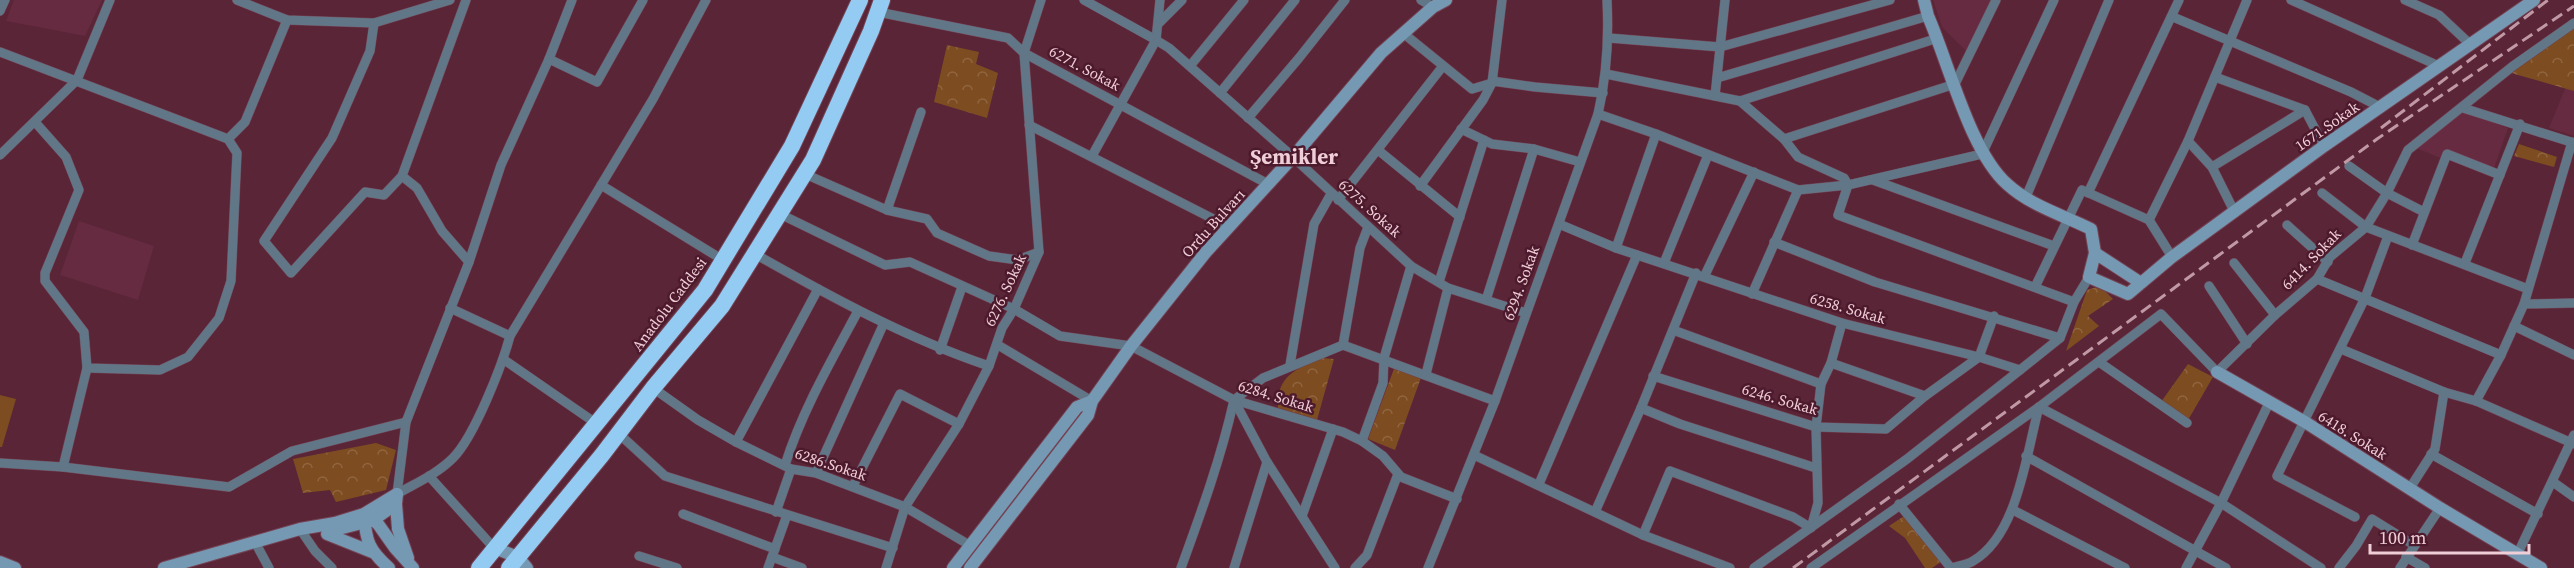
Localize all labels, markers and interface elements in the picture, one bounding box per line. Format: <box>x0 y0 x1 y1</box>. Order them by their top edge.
street label: 6271. Sokak <box>1046 40 1125 96</box>
street label: 1671.Sokak <box>2291 96 2364 156</box>
district label: Şemikler <box>1250 142 1338 171</box>
street label: 6275. Sokak <box>1334 174 1407 242</box>
street label: Ordu Bulvarı <box>1177 184 1249 262</box>
street label: 6414. Sokak <box>2276 223 2346 294</box>
street label: 6294. Sokak <box>1498 242 1544 323</box>
street label: 6276. Sokak <box>979 250 1031 330</box>
street label: Anadolu Caddesi <box>627 253 711 355</box>
street label: 6258. Sokak <box>1808 287 1889 329</box>
street label: 6284. Sokak <box>1236 375 1317 418</box>
street label: 6246. Sokak <box>1740 378 1821 420</box>
street label: 6418. Sokak <box>2314 405 2392 465</box>
street label: 6286.Sokak <box>792 443 870 486</box>
scale bar <box>2370 517 2529 555</box>
text: 100 m <box>2379 525 2426 550</box>

